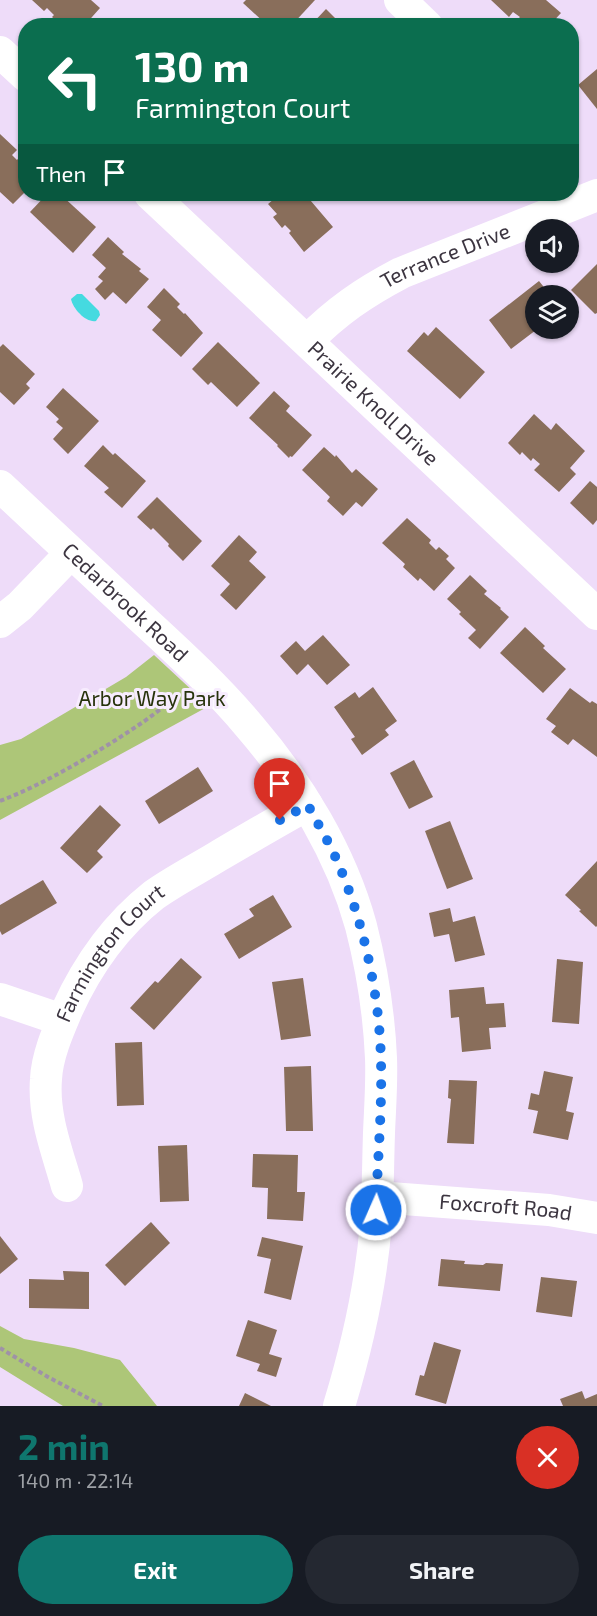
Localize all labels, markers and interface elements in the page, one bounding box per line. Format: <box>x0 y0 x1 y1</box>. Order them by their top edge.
text: 130 m <box>135 40 250 90</box>
icon: left <box>36 42 114 120</box>
text: Farmington Court <box>135 91 350 123</box>
icon: arrive <box>98 156 131 189</box>
text: Then <box>36 160 86 186</box>
street label: Terrance Drive <box>375 217 513 293</box>
map controls <box>525 219 579 339</box>
button: sound <box>525 219 579 273</box>
button: layers <box>525 285 579 339</box>
street label: Prairie Knoll Drive <box>303 335 445 470</box>
street label: Cedarbrook Road <box>58 537 194 666</box>
park label: Arbor Way Park <box>78 685 226 710</box>
pin <box>254 758 305 820</box>
icon: arrive <box>263 767 296 800</box>
street label: Farmington Court <box>49 878 168 1025</box>
position arrow <box>344 1178 408 1242</box>
street label: Foxcroft Road <box>439 1188 574 1225</box>
text: 2 min <box>18 1424 110 1467</box>
button: close <box>516 1426 579 1489</box>
text: 140 m · 22:14 <box>18 1468 133 1492</box>
button: Exit <box>18 1535 293 1604</box>
button: Share <box>305 1535 579 1604</box>

